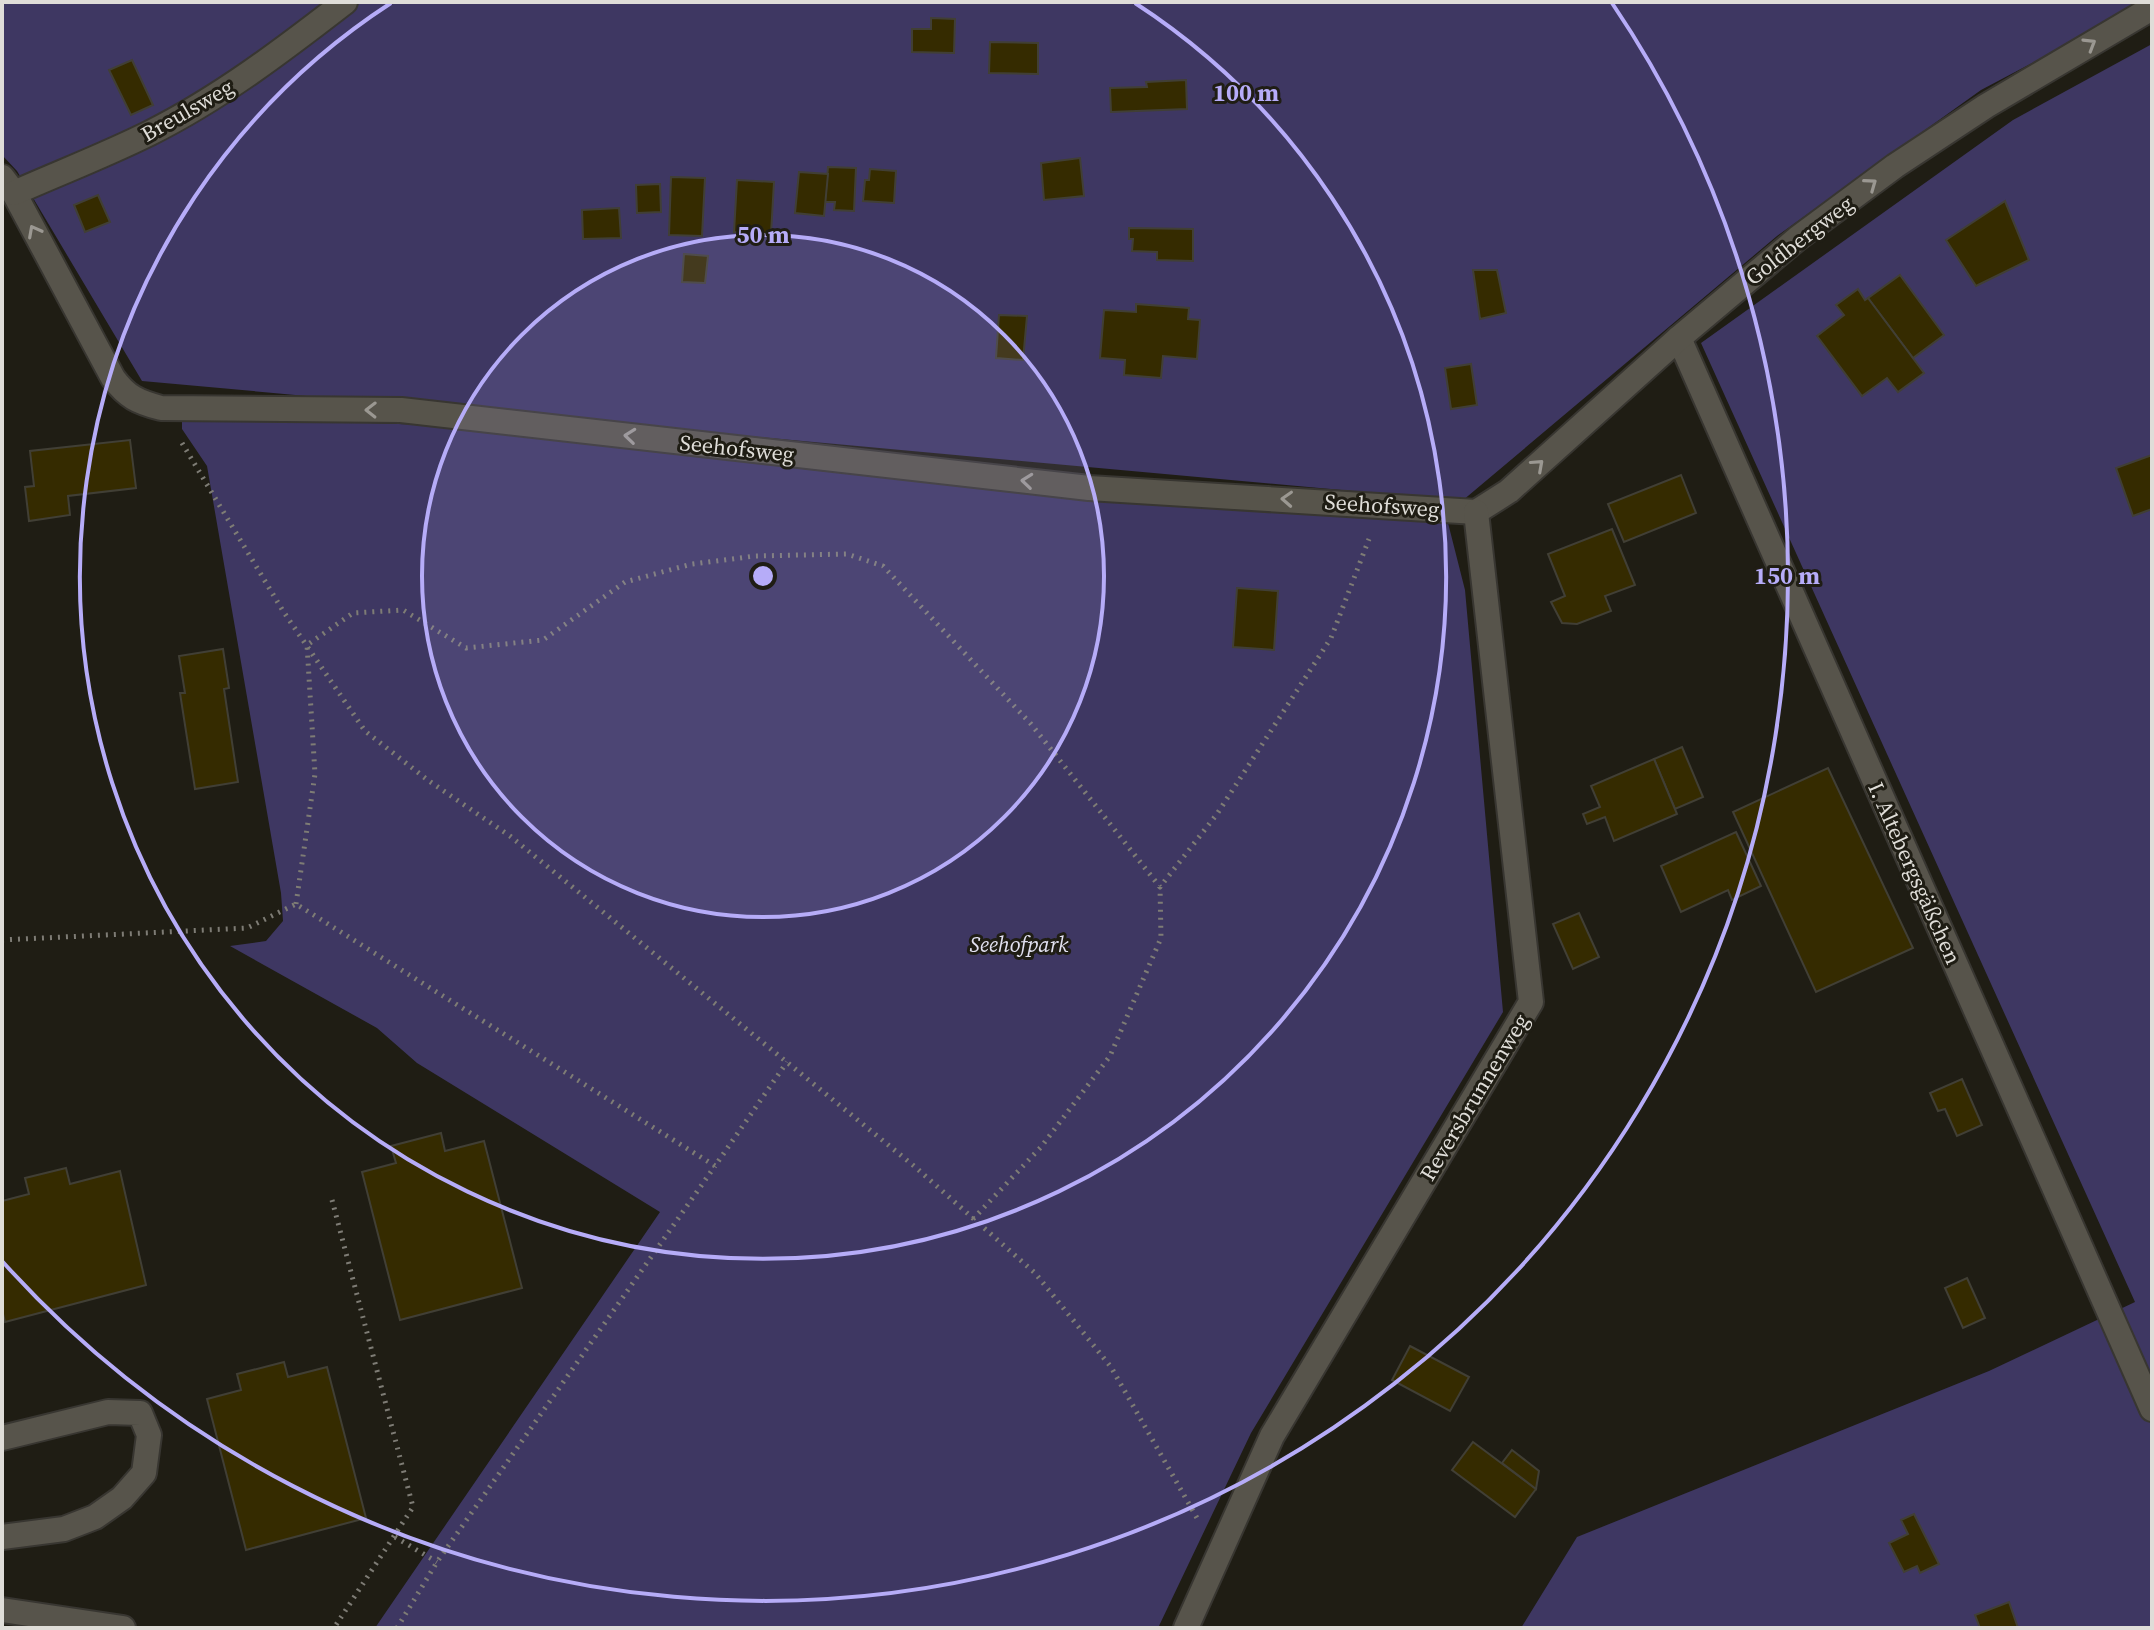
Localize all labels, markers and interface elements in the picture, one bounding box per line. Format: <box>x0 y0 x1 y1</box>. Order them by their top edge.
one-way arrow <box>2081 38 2096 54</box>
street label: Breulsweg <box>135 71 239 149</box>
text: 100 m <box>1213 76 1279 109</box>
one-way arrow <box>1862 179 1876 194</box>
street label: Goldbergweg <box>1739 188 1859 292</box>
text: 50 m <box>737 218 790 251</box>
one-way arrow <box>28 224 43 239</box>
one-way arrow <box>364 401 377 419</box>
street label: Seehofsweg <box>678 427 796 469</box>
one-way arrow <box>623 428 637 445</box>
one-way arrow <box>1529 459 1543 474</box>
one-way arrow <box>1020 472 1033 489</box>
street label: Seehofsweg <box>1324 486 1440 524</box>
one-way arrow <box>1280 491 1293 508</box>
text: 150 m <box>1754 559 1820 592</box>
centre of rings <box>749 562 777 590</box>
street label: I. Altebergsgäßchen <box>1861 777 1969 969</box>
park label: Seehofpark <box>970 929 1069 959</box>
street label: Reversbrunnenweg <box>1412 1008 1536 1186</box>

